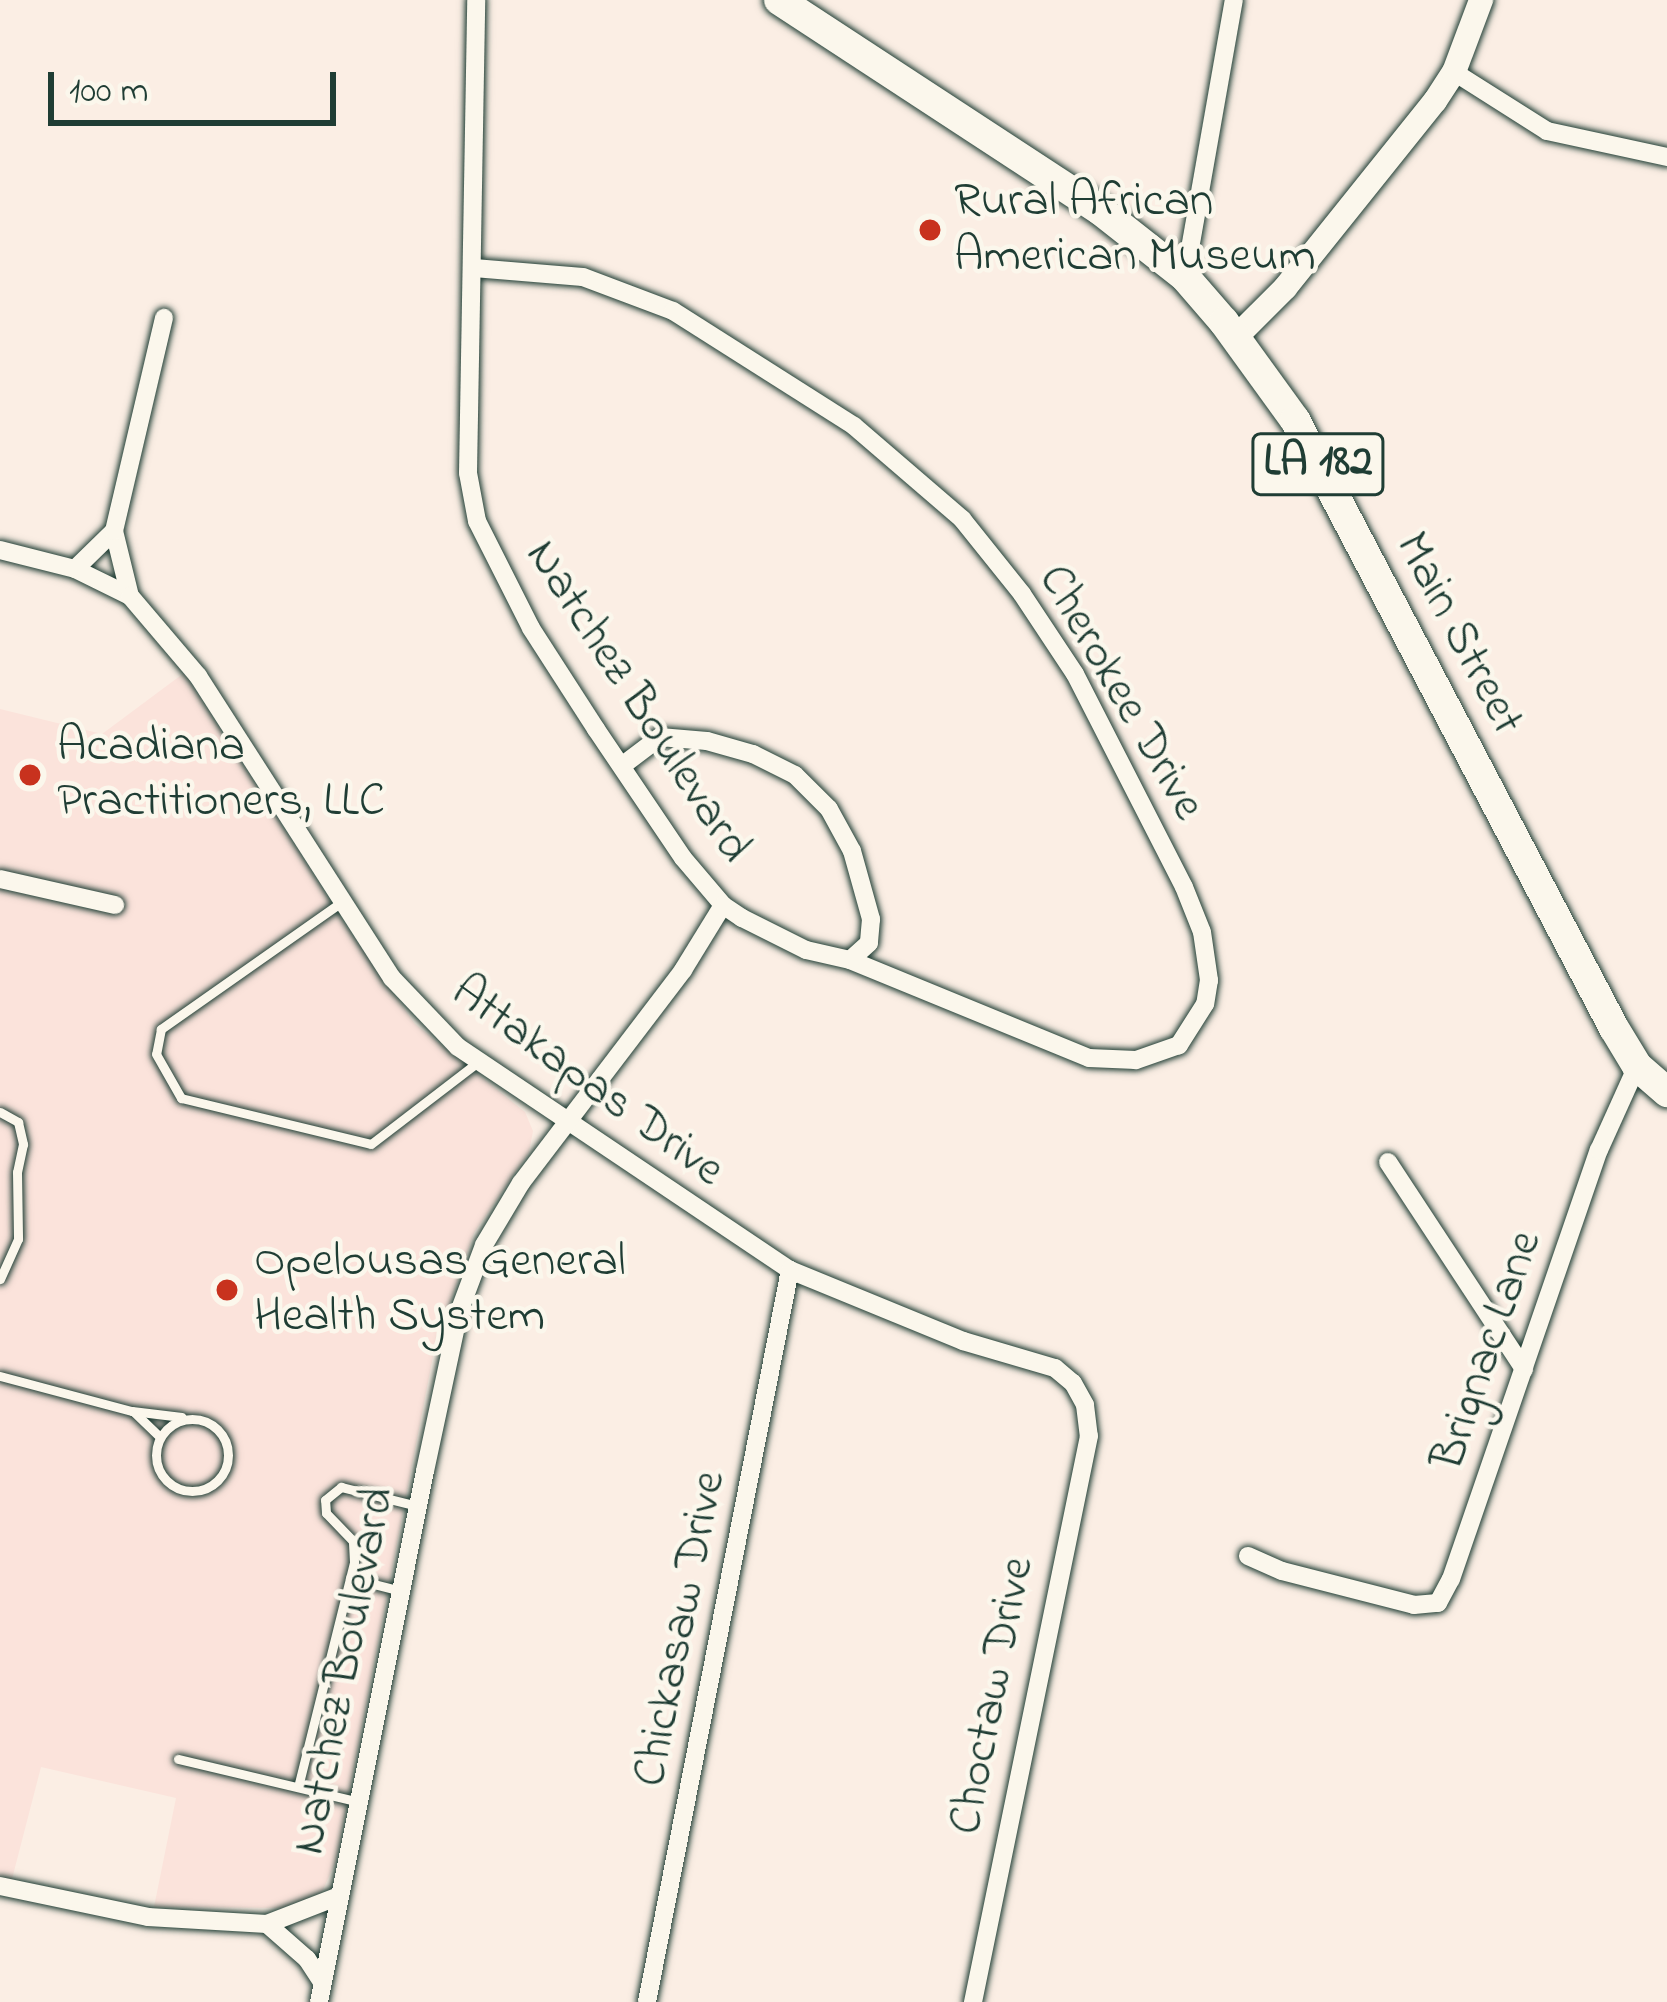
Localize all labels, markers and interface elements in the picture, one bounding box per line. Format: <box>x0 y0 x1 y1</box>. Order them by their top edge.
scale bar <box>54 48 342 122</box>
text: 100 m <box>69 66 149 119</box>
place label: Rural African American Museum <box>954 173 1316 286</box>
marker: Rural African American Museum <box>917 217 943 243</box>
road number: LA 182 <box>1249 425 1387 503</box>
street label: Main Street <box>1381 523 1535 745</box>
street label: Natchez Boulevard <box>511 530 763 874</box>
street label: Cherokee Drive <box>1024 555 1216 831</box>
place label: Acadiana Practitioners, LLC <box>57 718 385 831</box>
marker: Acadiana Practitioners, LLC <box>14 759 46 791</box>
street label: Attakapas Drive <box>439 964 735 1200</box>
street label: Brignac Lane <box>1420 1224 1556 1478</box>
place label: Opelousas General Health System <box>254 1233 626 1346</box>
marker: Opelousas General Health System <box>211 1274 243 1306</box>
street label: Chickasaw Drive <box>622 1466 740 1792</box>
street label: Natchez Boulevard <box>281 1483 409 1859</box>
street label: Choctaw Drive <box>938 1552 1048 1840</box>

